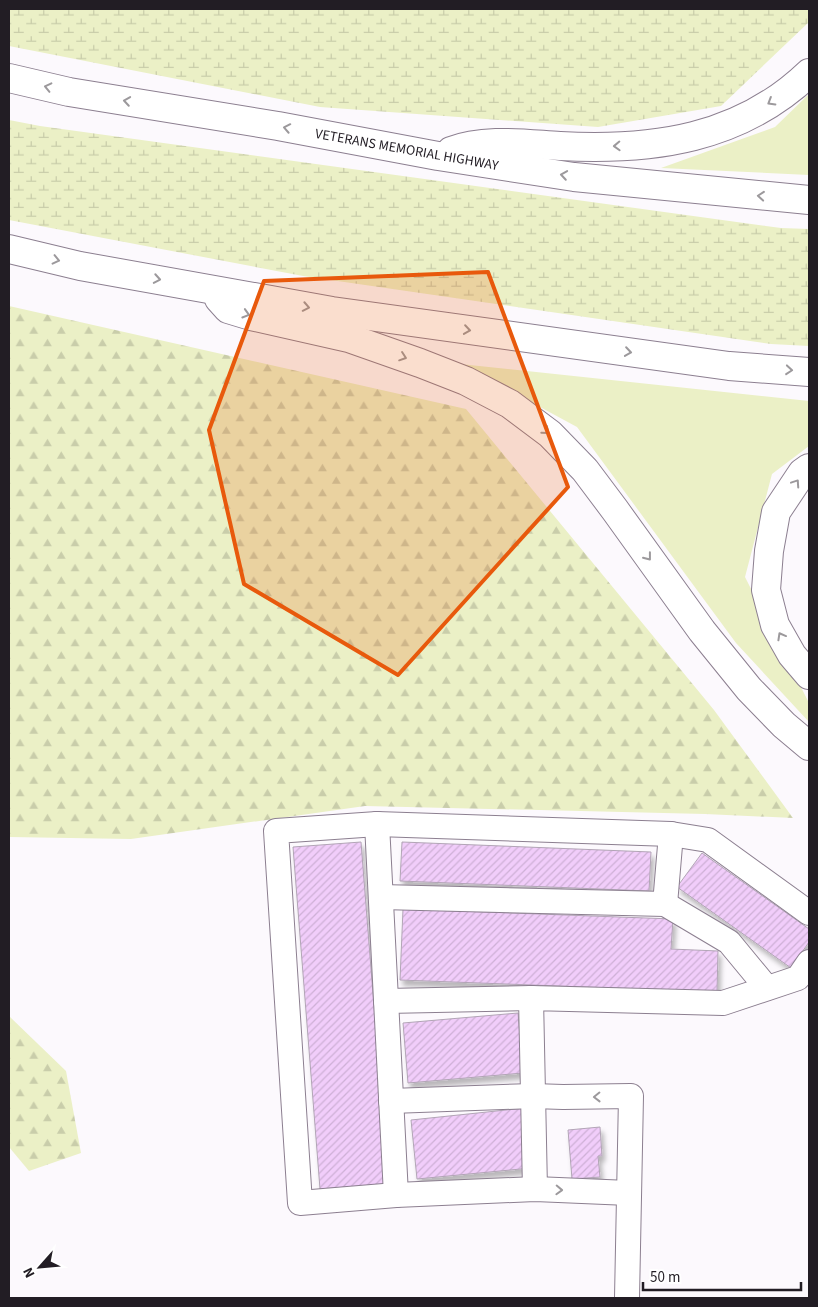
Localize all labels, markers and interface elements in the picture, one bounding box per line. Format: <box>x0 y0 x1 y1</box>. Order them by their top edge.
one-way arrow <box>44 82 53 93</box>
one-way arrow <box>123 96 131 106</box>
one-way arrow <box>767 96 776 106</box>
one-way arrow <box>283 123 291 134</box>
street label: VETERANS MEMORIAL HIGHWAY <box>314 124 500 176</box>
one-way arrow <box>613 141 620 151</box>
one-way arrow <box>560 171 569 181</box>
one-way arrow <box>756 191 764 202</box>
one-way arrow <box>52 254 61 265</box>
one-way arrow <box>153 273 162 283</box>
one-way arrow <box>302 301 311 311</box>
one-way arrow <box>242 309 250 319</box>
one-way arrow <box>463 324 471 335</box>
one-way arrow <box>624 346 632 357</box>
one-way arrow <box>398 351 407 361</box>
one-way arrow <box>786 365 794 376</box>
one-way arrow <box>540 426 549 434</box>
one-way arrow <box>790 479 799 488</box>
one-way arrow <box>643 551 651 560</box>
one-way arrow <box>777 632 787 641</box>
one-way arrow <box>592 1092 600 1102</box>
one-way arrow <box>555 1184 563 1195</box>
north arrow <box>15 1242 65 1292</box>
scale bar <box>643 1260 800 1292</box>
text: N <box>18 1264 40 1281</box>
text: 50 m <box>650 1267 680 1288</box>

